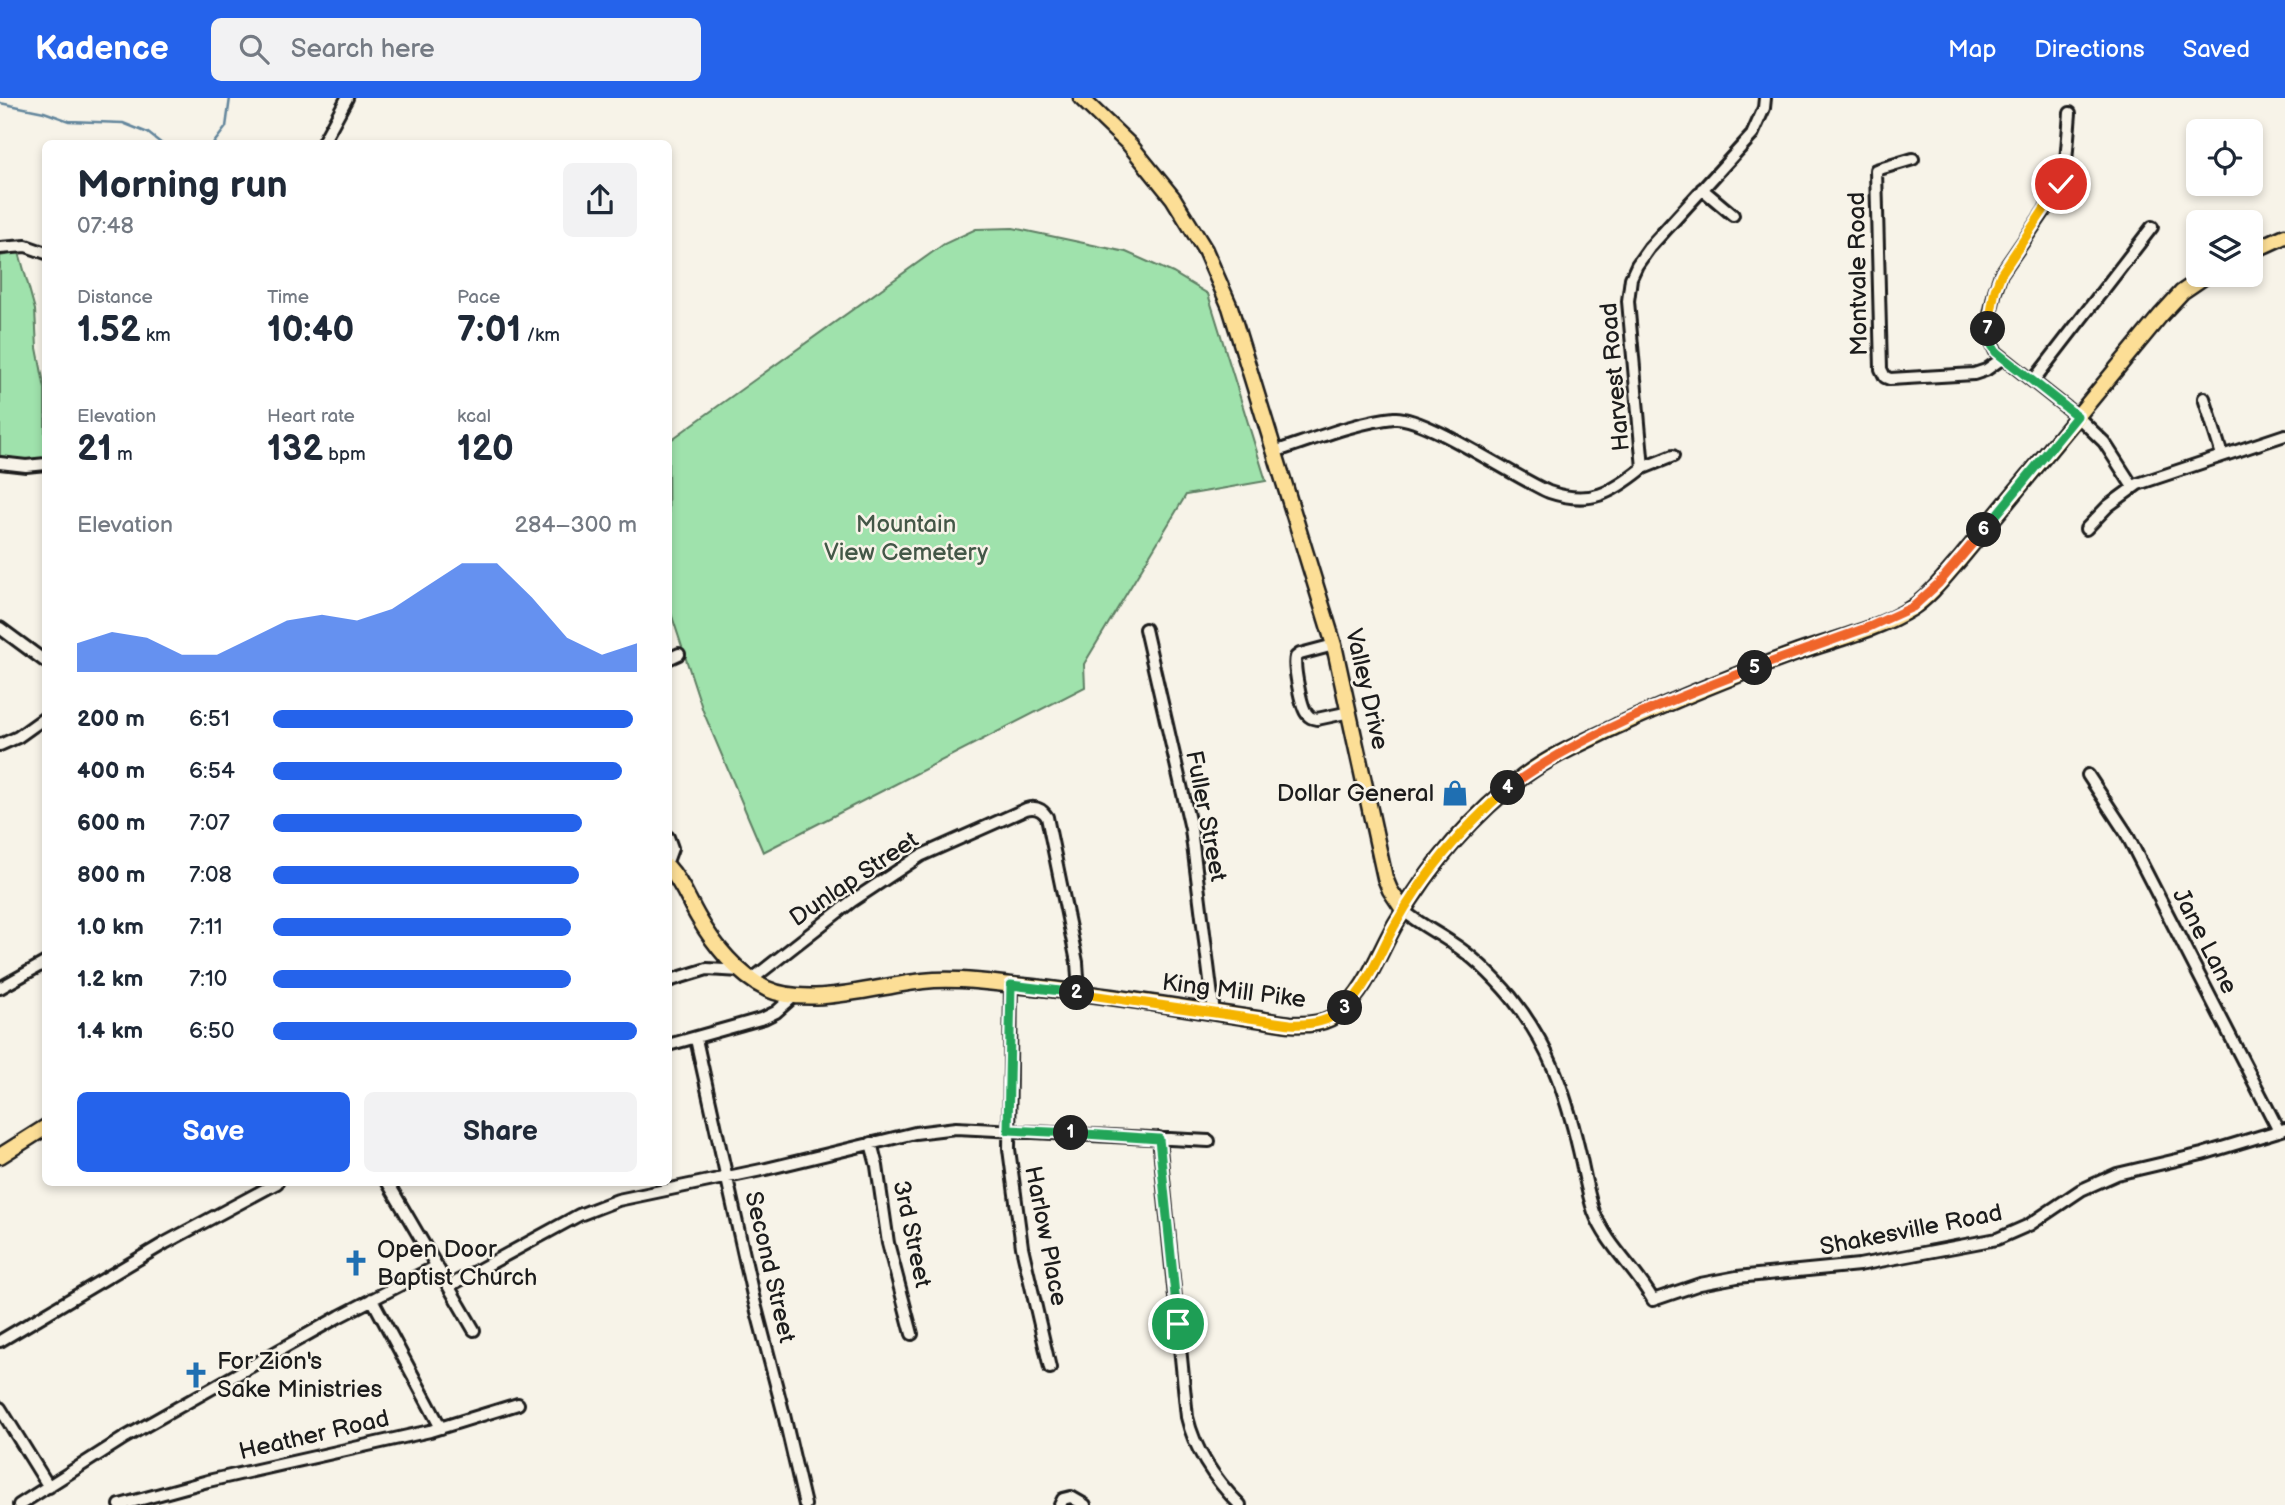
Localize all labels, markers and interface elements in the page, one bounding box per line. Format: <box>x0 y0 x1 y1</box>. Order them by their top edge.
search box <box>211 18 701 81</box>
text: Kadence <box>35 29 169 69</box>
icon: search <box>235 30 273 68</box>
text: Search here <box>291 34 435 65</box>
text: Map <box>1948 35 1996 64</box>
text: Directions <box>2034 35 2145 64</box>
text: Saved <box>2183 35 2250 64</box>
map controls <box>2186 119 2263 287</box>
button: locate <box>2186 119 2263 196</box>
pin <box>2031 154 2091 214</box>
text: Morning run <box>77 163 288 208</box>
button: share <box>563 163 637 237</box>
icon: check <box>2042 165 2080 203</box>
street label: Montvale Road <box>1842 192 1874 356</box>
button: layers <box>2186 210 2263 287</box>
text: 07:48 <box>77 212 134 240</box>
text: Distance <box>77 286 153 309</box>
text: Time <box>267 286 309 309</box>
text: Pace <box>457 286 500 309</box>
street label: Harvest Road <box>1594 301 1636 453</box>
text: 1.52 <box>77 309 141 352</box>
text: 10:40 <box>267 309 354 352</box>
text: 7:01 <box>457 309 521 352</box>
pin: 7 <box>1970 312 2006 346</box>
text: 7 <box>1982 317 1993 340</box>
text: km <box>141 324 171 347</box>
text: /km <box>521 324 560 347</box>
text: Elevation <box>77 405 156 428</box>
text: Heart rate <box>267 405 355 428</box>
text: kcal <box>457 405 491 428</box>
text: 21 <box>77 428 112 471</box>
text: 132 <box>267 428 323 471</box>
text: 120 <box>457 428 514 471</box>
text: m <box>112 443 133 466</box>
text: bpm <box>323 443 366 466</box>
park label: Mountain View Cemetery <box>824 510 988 567</box>
text: Elevation <box>77 511 173 539</box>
text: 284–300 m <box>514 511 637 539</box>
pin: 6 <box>1966 512 2002 548</box>
text: 6 <box>1978 518 1989 541</box>
street label: Valley Drive <box>1339 626 1395 752</box>
pin: 5 <box>1738 650 1772 686</box>
text: 5 <box>1749 656 1760 679</box>
text: 200 m <box>77 705 145 733</box>
text: 6:51 <box>189 705 230 733</box>
street label: Fuller Street <box>1179 748 1233 885</box>
text: 400 m <box>77 757 145 785</box>
text: 6:54 <box>189 757 235 785</box>
pin: 4 <box>1490 770 1526 806</box>
text: 4 <box>1502 776 1513 799</box>
shop icon: Dollar General <box>1440 778 1470 808</box>
place label: Dollar General <box>1277 779 1434 808</box>
text: 600 m <box>77 809 145 837</box>
text: 7:07 <box>189 809 230 837</box>
street label: Dunlap Street <box>784 825 924 933</box>
text: 800 m <box>77 861 145 889</box>
text: 7:08 <box>189 861 232 889</box>
street label: Jane Lane <box>2166 883 2244 999</box>
text: 1.0 km <box>77 913 144 941</box>
text: 7:11 <box>189 913 223 941</box>
text: 1.2 km <box>77 965 143 993</box>
text: 7:10 <box>189 965 227 993</box>
street label: King Mill Pike <box>1160 968 1308 1014</box>
pin: 2 <box>1060 976 1094 1010</box>
text: 2 <box>1071 981 1082 1004</box>
pin: 3 <box>1328 990 1362 1026</box>
text: 3 <box>1339 996 1350 1019</box>
text: 1.4 km <box>77 1017 143 1045</box>
text: 6:50 <box>189 1017 234 1045</box>
button: Save <box>77 1092 350 1172</box>
button: Share <box>364 1092 637 1172</box>
pin: 1 <box>1054 1116 1088 1150</box>
text: 1 <box>1067 1121 1075 1144</box>
street label: Harlow Place <box>1018 1164 1074 1308</box>
street label: 3rd Street <box>887 1178 938 1291</box>
street label: Second Street <box>739 1189 802 1346</box>
street label: Shakesville Road <box>1817 1198 2005 1262</box>
place label: Open Door Baptist Church <box>377 1235 537 1292</box>
church icon: Open Door Baptist Church <box>341 1248 371 1278</box>
pin <box>1148 1294 1208 1354</box>
icon: arrive <box>1159 1305 1197 1343</box>
place label: For Zion's Sake Ministries <box>217 1347 382 1404</box>
church icon: For Zion's Sake Ministries <box>181 1360 211 1390</box>
street label: Heather Road <box>236 1404 392 1466</box>

